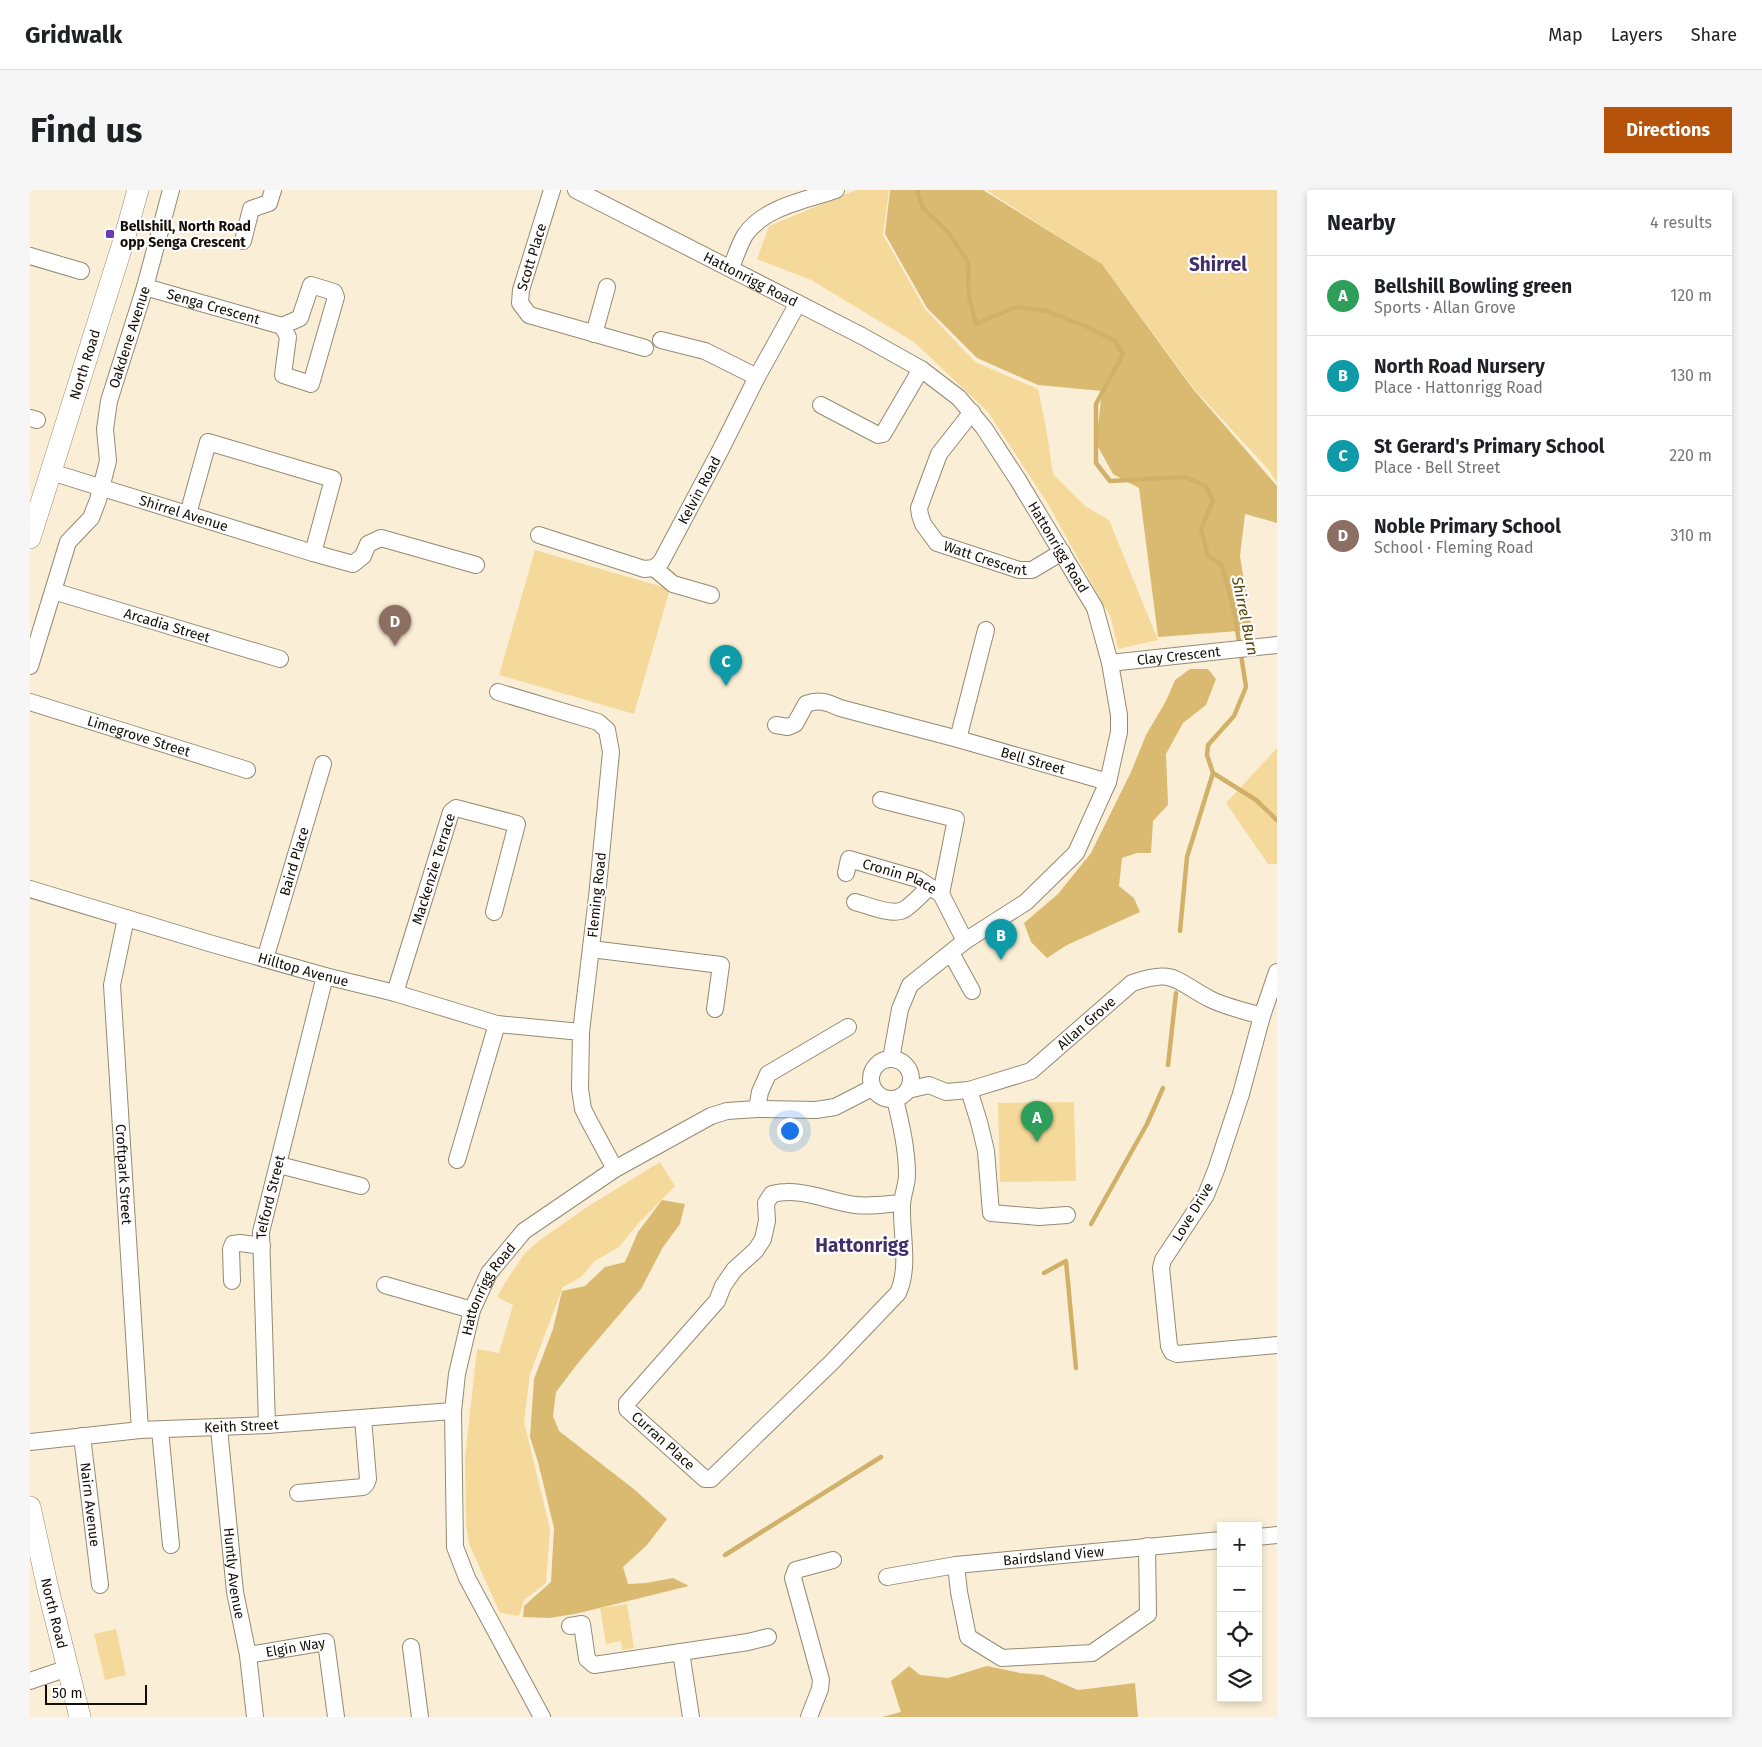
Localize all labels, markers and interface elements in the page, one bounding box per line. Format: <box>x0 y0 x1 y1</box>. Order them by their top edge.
text: Gridwalk <box>25 21 122 49</box>
text: Map <box>1548 24 1583 46</box>
text: Layers <box>1611 24 1663 46</box>
text: Share <box>1691 24 1737 46</box>
button: Directions <box>1604 107 1732 153</box>
text: Find us <box>30 109 142 151</box>
text: Nearby <box>1327 210 1395 236</box>
text: 4 results <box>1650 213 1712 232</box>
place label: Bellshill, North Road opp Senga Crescent <box>120 218 251 251</box>
street label: Scott Place <box>514 221 550 293</box>
marker: Bellshill, North Road opp Senga Crescent <box>104 228 116 240</box>
street label: Hattonrigg Road <box>701 248 800 310</box>
district label: Shirrel <box>1189 253 1247 276</box>
text: Bellshill Bowling green <box>1374 275 1572 298</box>
street label: Oakdene Avenue <box>105 284 153 390</box>
street label: Senga Crescent <box>165 285 263 328</box>
text: A <box>1338 286 1348 305</box>
text: 120 m <box>1670 286 1712 305</box>
text: Sports · Allan Grove <box>1374 298 1516 317</box>
street label: North Road <box>66 327 104 402</box>
text: North Road Nursery <box>1374 355 1545 378</box>
text: B <box>1338 366 1348 385</box>
text: 130 m <box>1670 366 1712 385</box>
text: Place · Hattonrigg Road <box>1374 378 1543 397</box>
text: St Gerard's Primary School <box>1374 435 1604 458</box>
text: C <box>1338 446 1348 465</box>
text: 220 m <box>1669 446 1712 465</box>
street label: Kelvin Road <box>674 453 724 527</box>
text: Place · Bell Street <box>1374 458 1500 477</box>
street label: Shirrel Avenue <box>137 491 230 535</box>
street label: Hattonrigg Road <box>1024 498 1092 596</box>
text: Noble Primary School <box>1374 515 1561 538</box>
text: D <box>1338 526 1348 545</box>
text: 310 m <box>1671 526 1712 545</box>
street label: Watt Crescent <box>941 537 1028 579</box>
text: School · Fleming Road <box>1374 538 1534 557</box>
water label: Shirrel Burn <box>1228 574 1262 657</box>
street label: Arcadia Street <box>122 604 213 646</box>
pin: D <box>379 605 411 646</box>
street label: Clay Crescent <box>1136 643 1222 669</box>
pin: C <box>710 645 742 686</box>
street label: Limegrove Street <box>85 712 193 761</box>
street label: Bell Street <box>999 743 1068 778</box>
street label: Mackenzie Terrace <box>408 811 459 927</box>
street label: Baird Place <box>276 825 312 898</box>
street label: Fleming Road <box>584 851 610 939</box>
street label: Cronin Place <box>860 855 940 898</box>
pin: B <box>985 919 1017 960</box>
street label: Hilltop Avenue <box>256 949 350 990</box>
street label: Allan Grove <box>1053 993 1119 1053</box>
pin: A <box>1021 1101 1053 1142</box>
your location <box>777 1118 803 1144</box>
street label: Croftpark Street <box>112 1123 136 1226</box>
street label: Telford Street <box>252 1152 289 1239</box>
street label: Love Drive <box>1169 1179 1217 1245</box>
district label: Hattonrigg <box>815 1234 909 1257</box>
street label: Hattonrigg Road <box>458 1239 519 1337</box>
street label: Curran Place <box>628 1408 698 1474</box>
street label: Keith Street <box>204 1416 280 1436</box>
street label: Nairn Avenue <box>77 1461 104 1548</box>
map controls <box>1217 1522 1262 1702</box>
button: + <box>1217 1522 1262 1567</box>
street label: Huntly Avenue <box>220 1527 249 1620</box>
street label: Bairdsland View <box>1002 1543 1105 1569</box>
button: − <box>1217 1567 1262 1612</box>
street label: North Road <box>37 1576 71 1651</box>
button: locate <box>1217 1612 1262 1657</box>
street label: Elgin Way <box>264 1634 327 1660</box>
button: layers <box>1217 1657 1262 1702</box>
scale bar <box>45 1682 148 1705</box>
text: 50 m <box>52 1685 83 1702</box>

